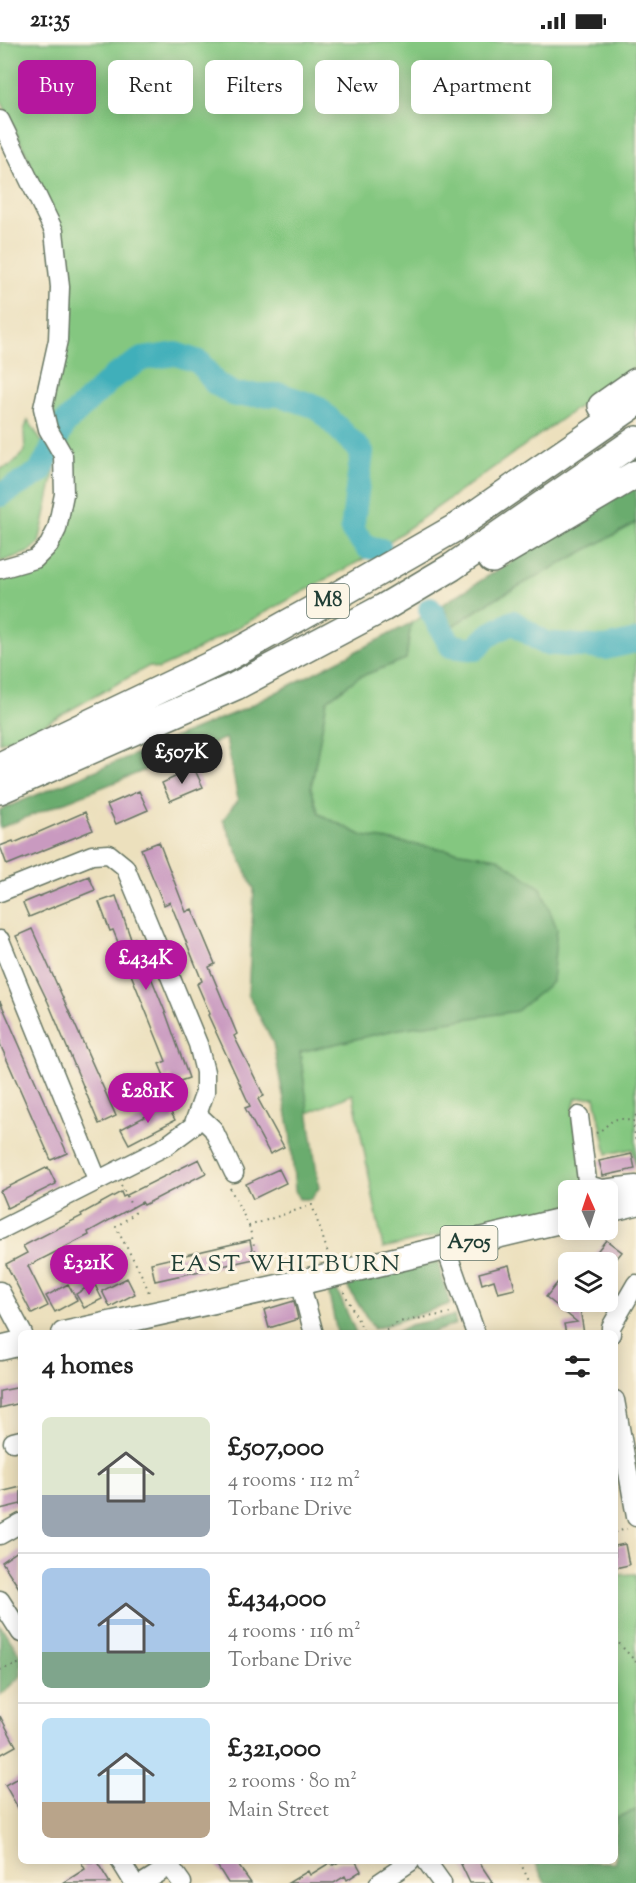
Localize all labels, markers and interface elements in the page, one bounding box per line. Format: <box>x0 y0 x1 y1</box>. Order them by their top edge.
text: 21:35 <box>30 5 70 37</box>
chip: Buy <box>18 60 96 114</box>
chip: Rent <box>108 60 193 114</box>
chip: Filters <box>205 60 303 114</box>
chip: New <box>315 60 399 114</box>
chip: Apartment <box>411 60 552 114</box>
road number: M8 <box>307 584 349 618</box>
pin: £507K <box>140 734 224 785</box>
text: £507K <box>155 739 209 768</box>
pin: £434K <box>104 940 188 991</box>
text: £434K <box>119 945 173 974</box>
pin: £281K <box>106 1073 190 1124</box>
text: £281K <box>122 1078 174 1107</box>
north arrow <box>558 1180 618 1240</box>
map controls <box>558 1180 618 1312</box>
road number: A705 <box>440 1226 498 1260</box>
pin: £321K <box>47 1245 131 1296</box>
district label: EAST WHITBURN <box>171 1248 401 1282</box>
text: £321K <box>64 1250 114 1279</box>
button: layers <box>558 1252 618 1312</box>
text: 4 homes <box>42 1348 133 1385</box>
icon: filters <box>561 1350 594 1383</box>
text: £507,000 <box>228 1430 324 1467</box>
icon: home <box>90 1441 162 1513</box>
text: 4 rooms · 112 m² <box>228 1467 360 1496</box>
text: Torbane Drive <box>228 1496 352 1525</box>
text: £434,000 <box>228 1581 326 1618</box>
icon: home <box>90 1592 162 1664</box>
text: 4 rooms · 116 m² <box>228 1618 361 1647</box>
text: Torbane Drive <box>228 1647 352 1676</box>
text: £321,000 <box>228 1731 321 1768</box>
icon: home <box>90 1742 162 1814</box>
text: 2 rooms · 80 m² <box>228 1768 357 1797</box>
text: Main Street <box>228 1797 329 1826</box>

